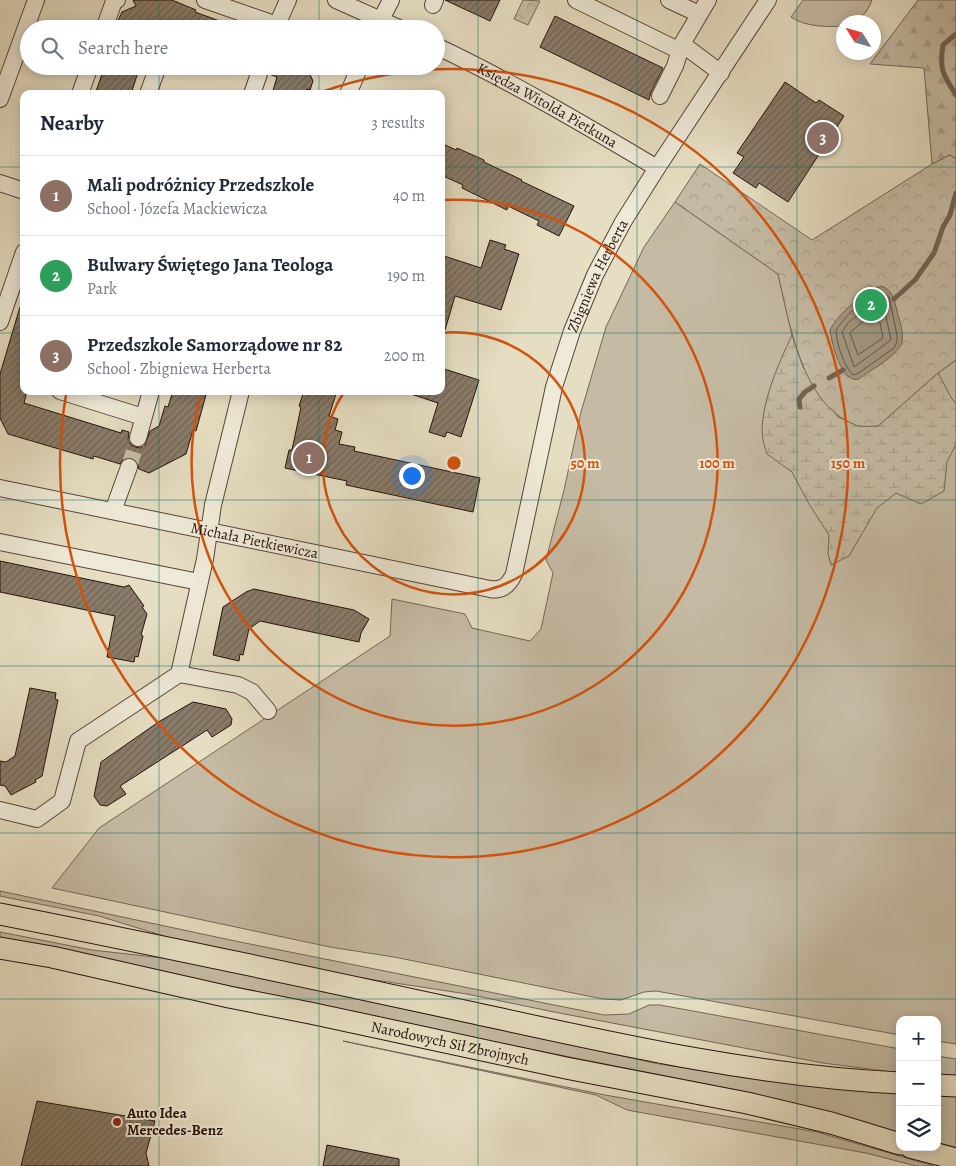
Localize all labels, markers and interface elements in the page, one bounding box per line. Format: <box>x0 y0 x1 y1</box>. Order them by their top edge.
north arrow <box>836 15 881 60</box>
search box <box>20 20 445 75</box>
icon: search <box>38 34 66 62</box>
text: Search here <box>78 35 168 61</box>
street label: Księdza Witolda Pietkuna <box>474 58 621 152</box>
text: Nearby <box>40 109 103 137</box>
text: 3 results <box>371 112 425 134</box>
pin: 3 <box>807 119 839 157</box>
text: Mali podróżnicy Przedszkole <box>87 172 314 198</box>
text: 1 <box>53 185 59 207</box>
text: 40 m <box>393 185 425 207</box>
text: School · Józefa Mackiewicza <box>87 198 267 220</box>
street label: Zbigniewa Herberta <box>562 216 633 335</box>
text: Bulwary Świętego Jana Teologa <box>87 252 333 278</box>
text: 2 <box>52 265 60 287</box>
text: 190 m <box>387 265 425 287</box>
text: Park <box>87 278 117 300</box>
pin: 2 <box>855 286 887 324</box>
text: Przedszkole Samorządowe nr 82 <box>87 332 342 358</box>
text: 3 <box>53 345 59 367</box>
text: 200 m <box>384 345 425 367</box>
text: School · Zbigniewa Herberta <box>87 358 271 380</box>
pin: 1 <box>293 439 325 477</box>
text: 50 m <box>570 453 600 473</box>
text: 100 m <box>699 453 735 473</box>
text: 150 m <box>831 453 866 473</box>
centre of rings <box>445 454 463 472</box>
your location <box>399 463 425 489</box>
street label: Michała Pietkiewicza <box>189 518 320 563</box>
street label: Narodowych Sił Zbrojnych <box>369 1016 531 1070</box>
map controls <box>896 1016 941 1151</box>
button: + <box>896 1016 941 1061</box>
button: − <box>896 1061 941 1106</box>
place label: Auto Idea Mercedes-Benz <box>126 1103 223 1140</box>
button: layers <box>896 1106 941 1151</box>
marker: Auto Idea Mercedes-Benz <box>111 1116 123 1128</box>

